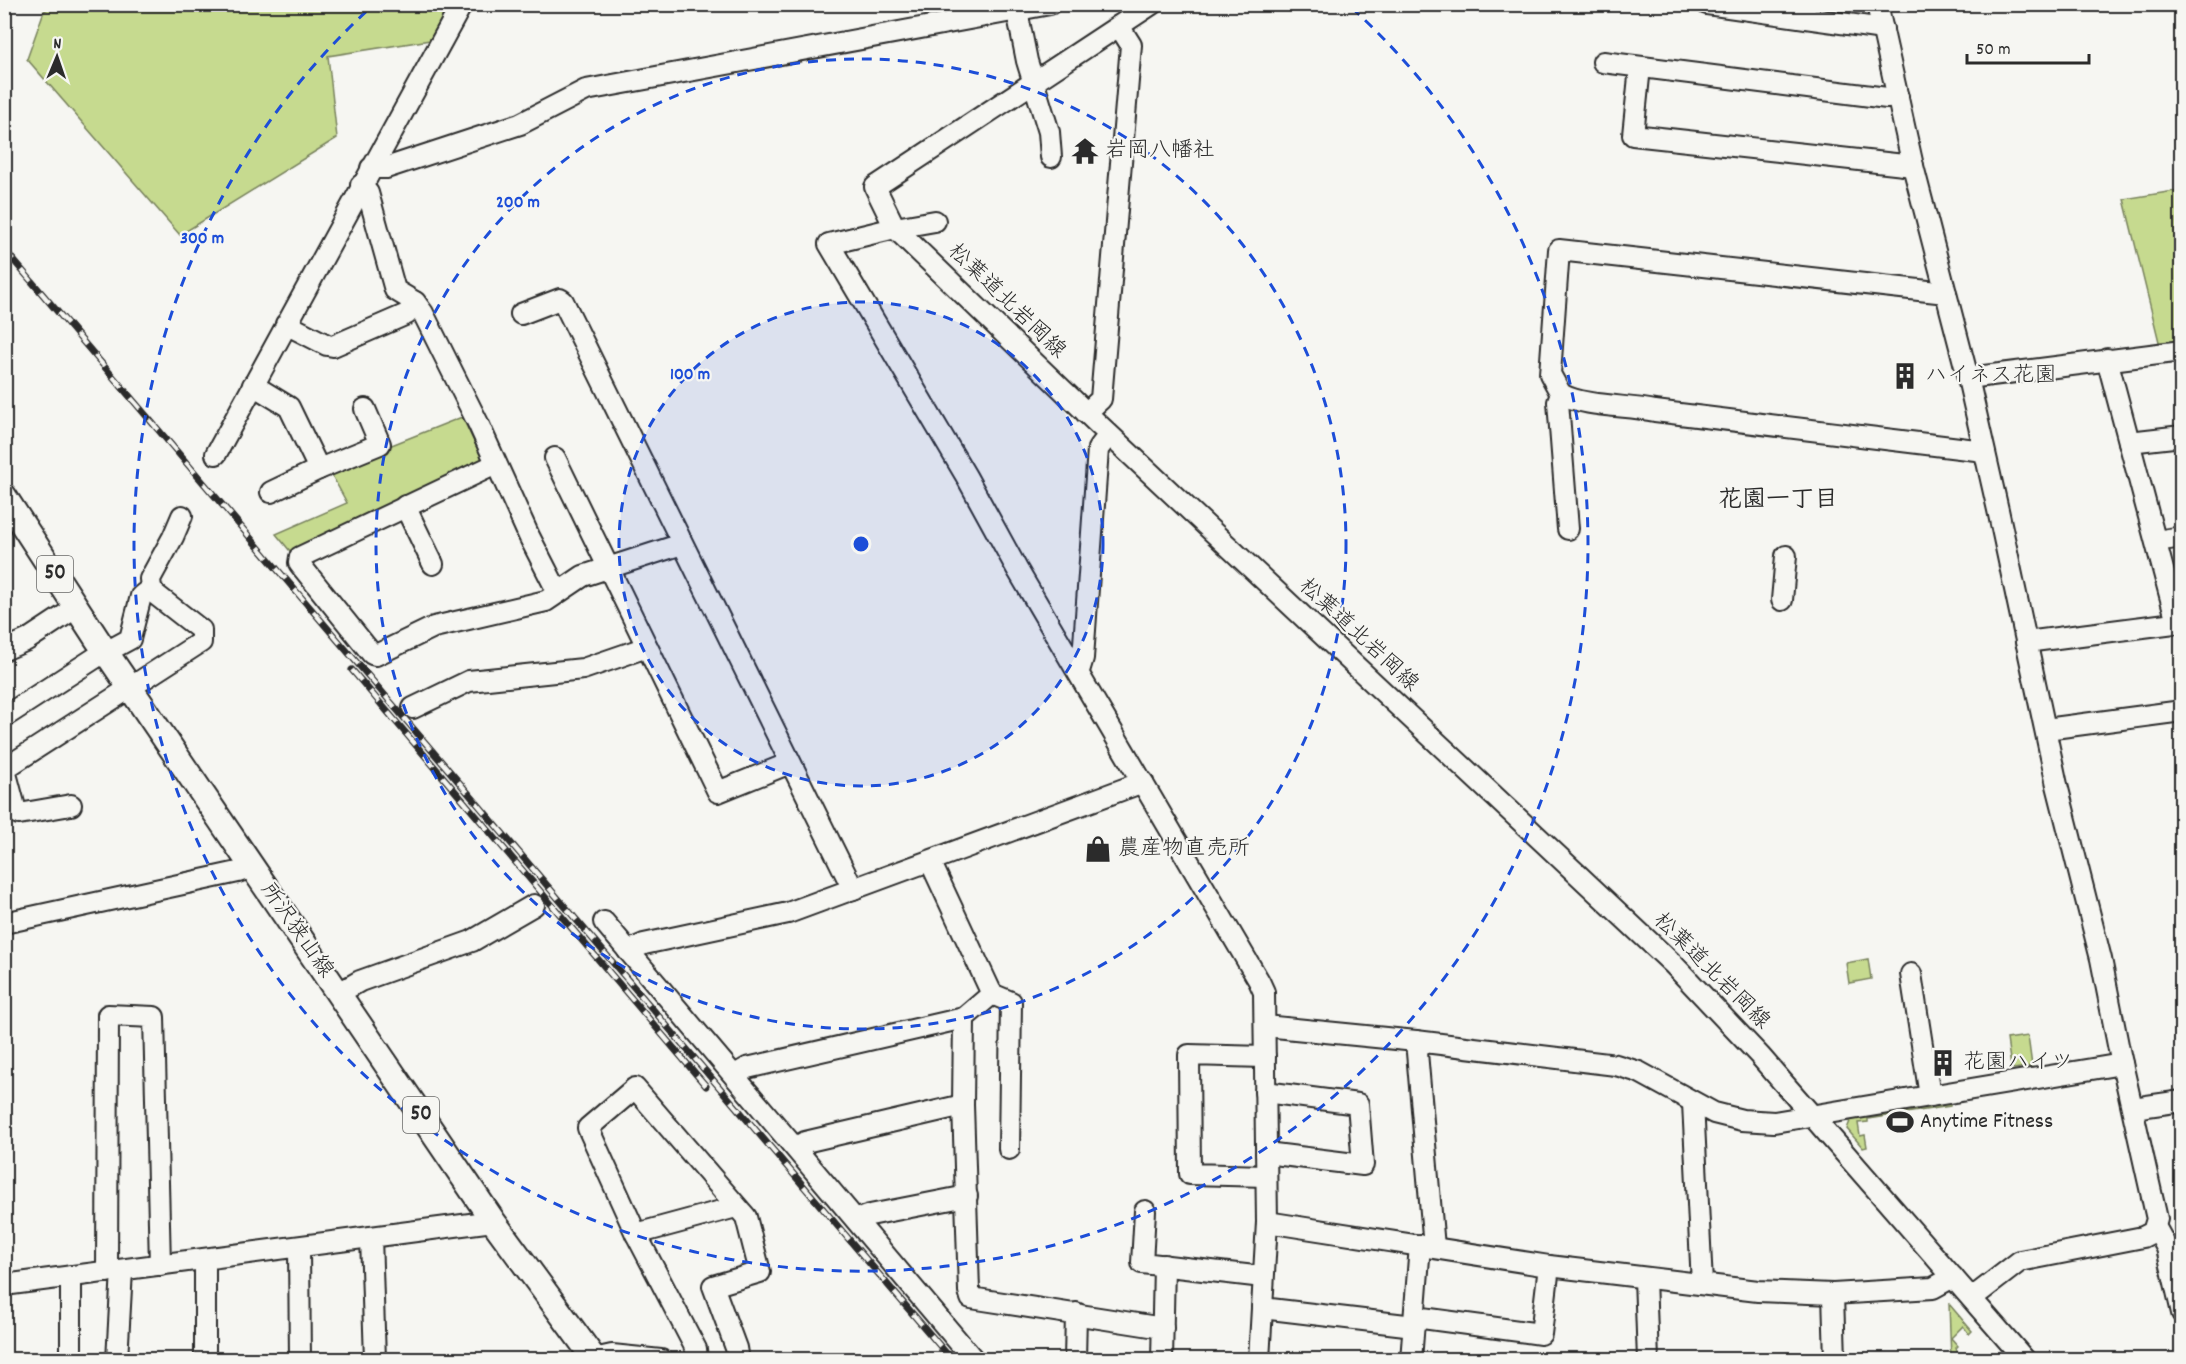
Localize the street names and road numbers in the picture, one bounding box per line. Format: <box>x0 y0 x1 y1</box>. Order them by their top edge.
street label: 松葉道北岩岡線 <box>940 237 1072 367</box>
road number: 50 <box>37 556 73 592</box>
street label: 松葉道北岩岡線 <box>1291 572 1425 700</box>
street label: 所沢狭山線 <box>252 877 340 985</box>
street label: 松葉道北岩岡線 <box>1646 907 1776 1037</box>
road number: 50 <box>403 1097 439 1133</box>

